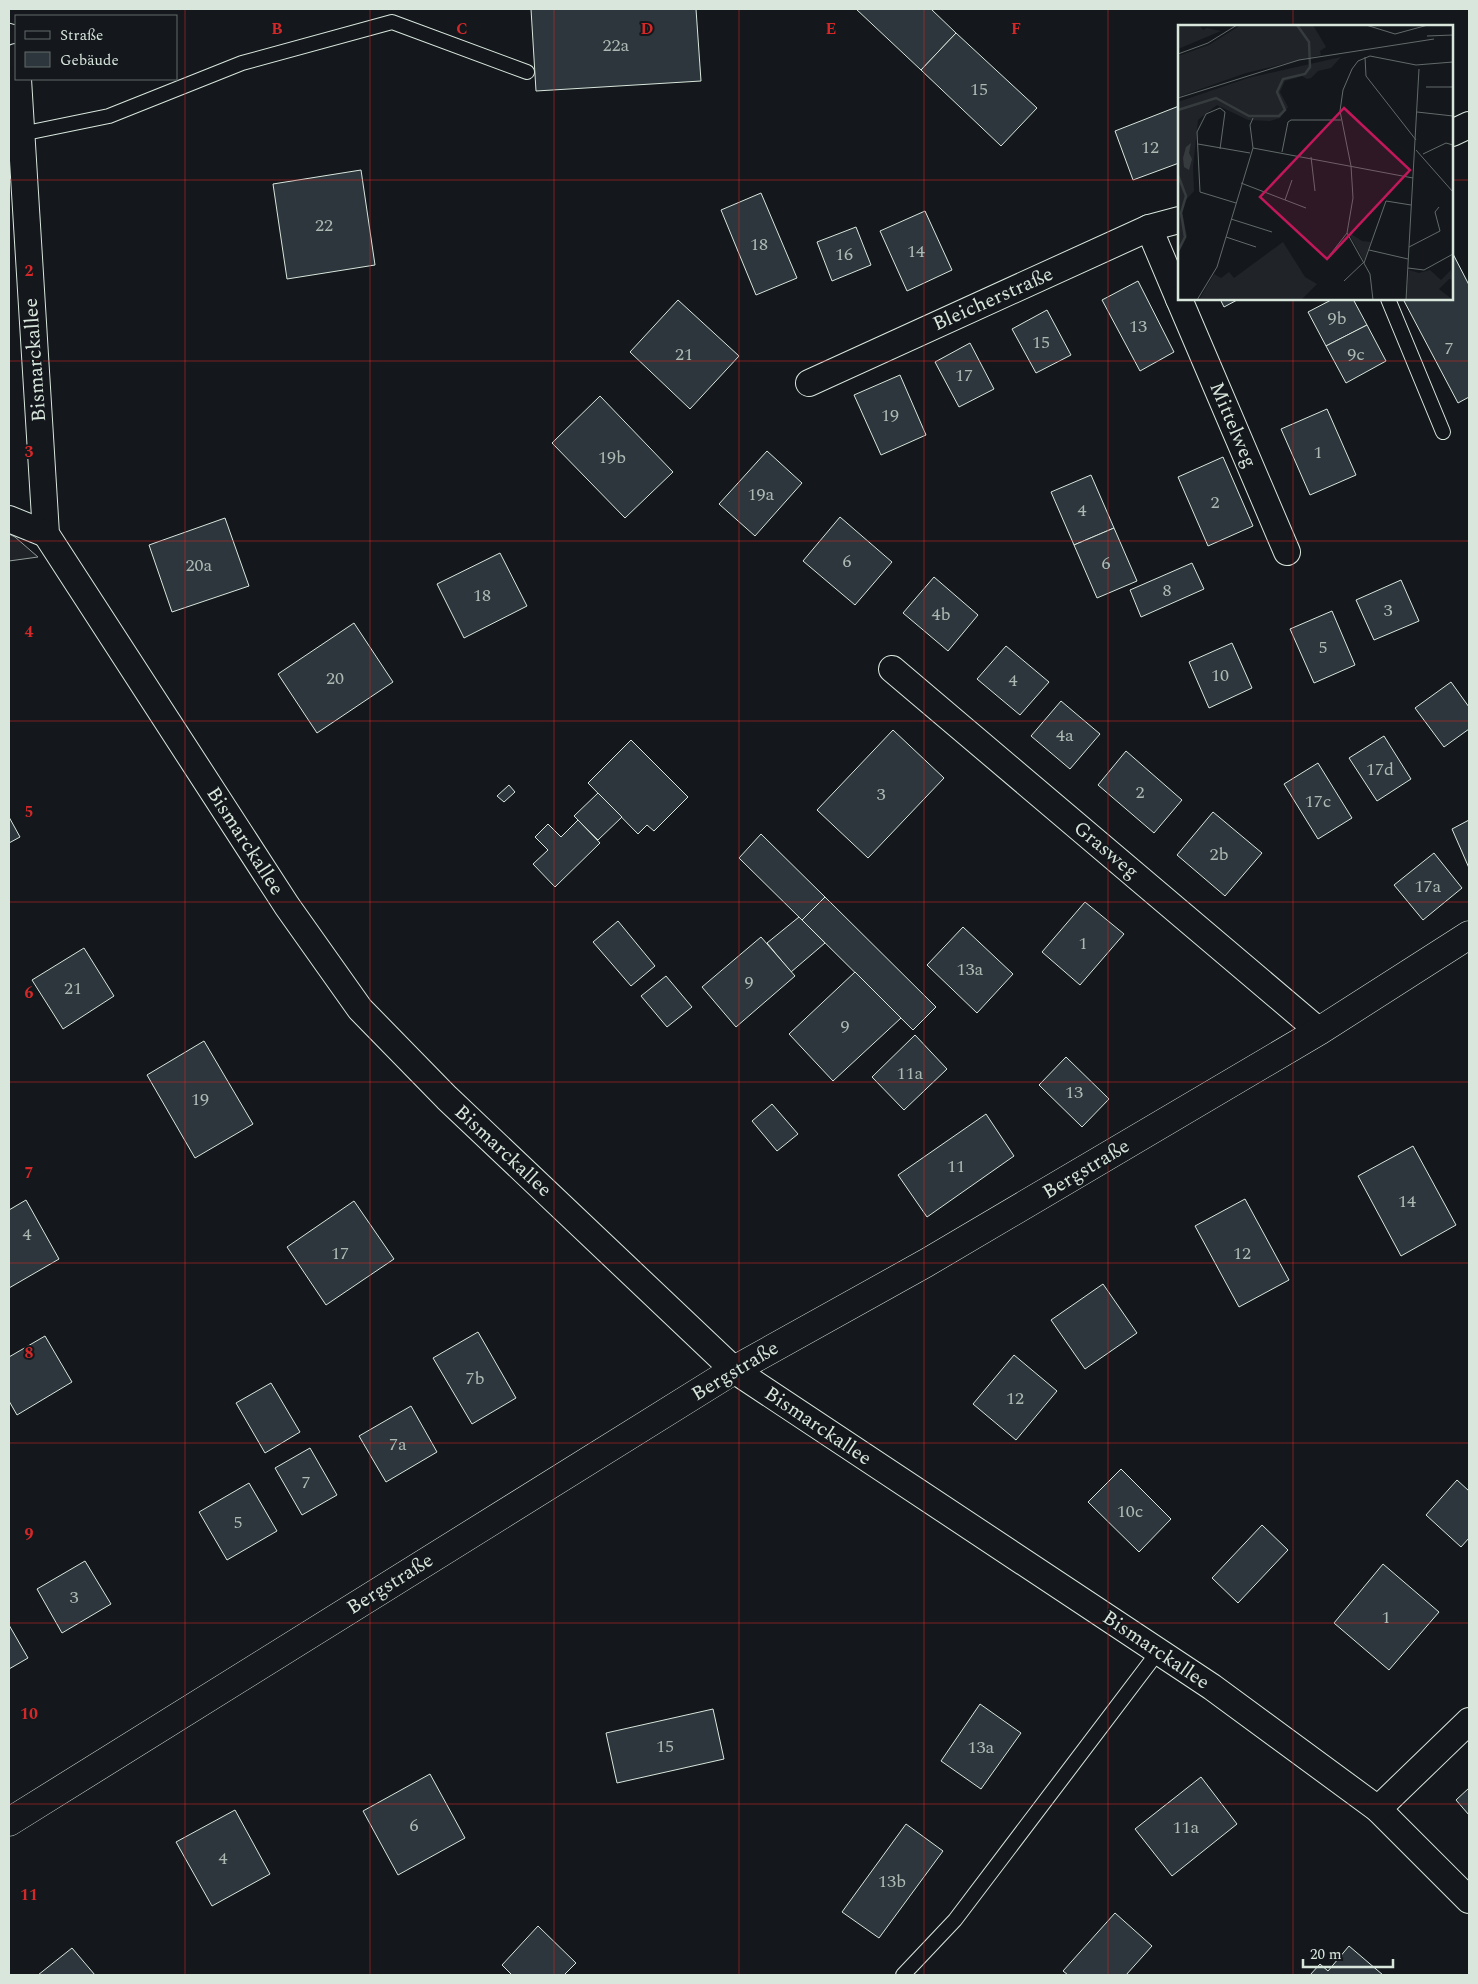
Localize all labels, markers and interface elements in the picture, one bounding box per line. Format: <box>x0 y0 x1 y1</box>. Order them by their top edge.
legend <box>15 15 178 80</box>
text: B <box>271 17 283 41</box>
text: C <box>456 17 468 41</box>
text: D <box>641 17 654 41</box>
text: E <box>826 17 836 41</box>
text: F <box>1011 17 1021 41</box>
text: Straße <box>60 24 103 47</box>
inset map <box>1178 25 1453 300</box>
house number: 22a <box>603 32 630 59</box>
text: Gebäude <box>60 49 119 72</box>
house number: 15 <box>970 76 988 103</box>
house number: 12 <box>1141 134 1159 161</box>
house number: 22 <box>315 212 333 239</box>
house number: 18 <box>750 231 768 258</box>
house number: 14 <box>907 238 925 265</box>
house number: 16 <box>835 241 853 268</box>
text: 2 <box>25 259 34 283</box>
street label: Bleicherstraße <box>928 259 1058 339</box>
street label: Bismarckallee <box>16 297 54 423</box>
house number: 9b <box>1327 305 1347 332</box>
house number: 13 <box>1129 313 1147 340</box>
house number: 15 <box>1032 329 1050 356</box>
house number: 7 <box>1445 335 1454 362</box>
house number: 21 <box>675 341 693 368</box>
house number: 9c <box>1347 341 1365 368</box>
house number: 17 <box>955 362 973 389</box>
street label: Mittelweg <box>1201 377 1265 473</box>
house number: 19 <box>881 402 899 429</box>
house number: 1 <box>1314 439 1323 466</box>
text: 3 <box>25 440 34 464</box>
house number: 19b <box>598 444 626 471</box>
house number: 19a <box>748 481 775 508</box>
house number: 2 <box>1211 489 1220 516</box>
house number: 4 <box>1078 497 1087 524</box>
house number: 6 <box>843 548 852 575</box>
house number: 6 <box>1102 550 1111 577</box>
house number: 20a <box>186 552 213 579</box>
house number: 8 <box>1163 577 1172 604</box>
house number: 18 <box>473 582 491 609</box>
house number: 3 <box>1384 597 1393 624</box>
house number: 4b <box>931 601 951 628</box>
text: 4 <box>25 620 34 644</box>
house number: 5 <box>1319 634 1328 661</box>
house number: 10 <box>1211 662 1229 689</box>
house number: 20 <box>326 665 344 692</box>
house number: 4 <box>1009 667 1018 694</box>
house number: 4a <box>1056 722 1074 749</box>
house number: 17d <box>1366 756 1394 783</box>
house number: 2 <box>1136 779 1145 806</box>
street label: Bismarckallee <box>199 781 291 901</box>
house number: 3 <box>877 781 886 808</box>
house number: 17c <box>1305 788 1331 815</box>
text: 5 <box>25 800 33 824</box>
street label: Grasweg <box>1067 814 1145 886</box>
house number: 2b <box>1209 841 1229 868</box>
house number: 17a <box>1415 873 1442 900</box>
house number: 1 <box>1079 930 1088 957</box>
house number: 13a <box>957 956 984 983</box>
house number: 9 <box>745 969 754 996</box>
house number: 21 <box>64 975 82 1002</box>
text: 6 <box>25 981 34 1005</box>
house number: 9 <box>841 1013 850 1040</box>
house number: 11a <box>897 1060 924 1087</box>
house number: 13 <box>1065 1079 1083 1106</box>
house number: 19 <box>191 1086 209 1113</box>
street label: Bismarckallee <box>447 1098 559 1204</box>
street label: Bergstraße <box>1037 1131 1135 1207</box>
house number: 11 <box>947 1153 965 1180</box>
text: 7 <box>25 1161 34 1185</box>
house number: 14 <box>1398 1188 1416 1215</box>
house number: 4 <box>23 1221 32 1248</box>
house number: 17 <box>331 1240 349 1267</box>
house number: 12 <box>1233 1240 1251 1267</box>
street label: Bergstraße <box>686 1333 784 1409</box>
text: 8 <box>25 1341 34 1365</box>
house number: 7b <box>465 1365 485 1392</box>
street label: Bismarckallee <box>758 1379 878 1473</box>
house number: 12 <box>1006 1385 1024 1412</box>
house number: 7a <box>389 1431 407 1458</box>
house number: 7 <box>302 1469 311 1496</box>
house number: 10c <box>1117 1498 1143 1525</box>
house number: 5 <box>234 1509 243 1536</box>
text: 9 <box>25 1522 34 1546</box>
street label: Bergstraße <box>341 1546 439 1622</box>
house number: 3 <box>70 1584 79 1611</box>
street label: Bismarckallee <box>1096 1603 1216 1697</box>
house number: 1 <box>1382 1604 1391 1631</box>
text: 10 <box>20 1702 38 1726</box>
house number: 15 <box>656 1733 674 1760</box>
house number: 13a <box>968 1734 995 1761</box>
house number: 6 <box>410 1812 419 1839</box>
house number: 11a <box>1173 1814 1200 1841</box>
house number: 4 <box>219 1845 228 1872</box>
house number: 13b <box>878 1868 906 1895</box>
text: 11 <box>20 1883 38 1907</box>
scale bar <box>1303 1936 1393 1968</box>
text: 20 m <box>1310 1943 1342 1966</box>

